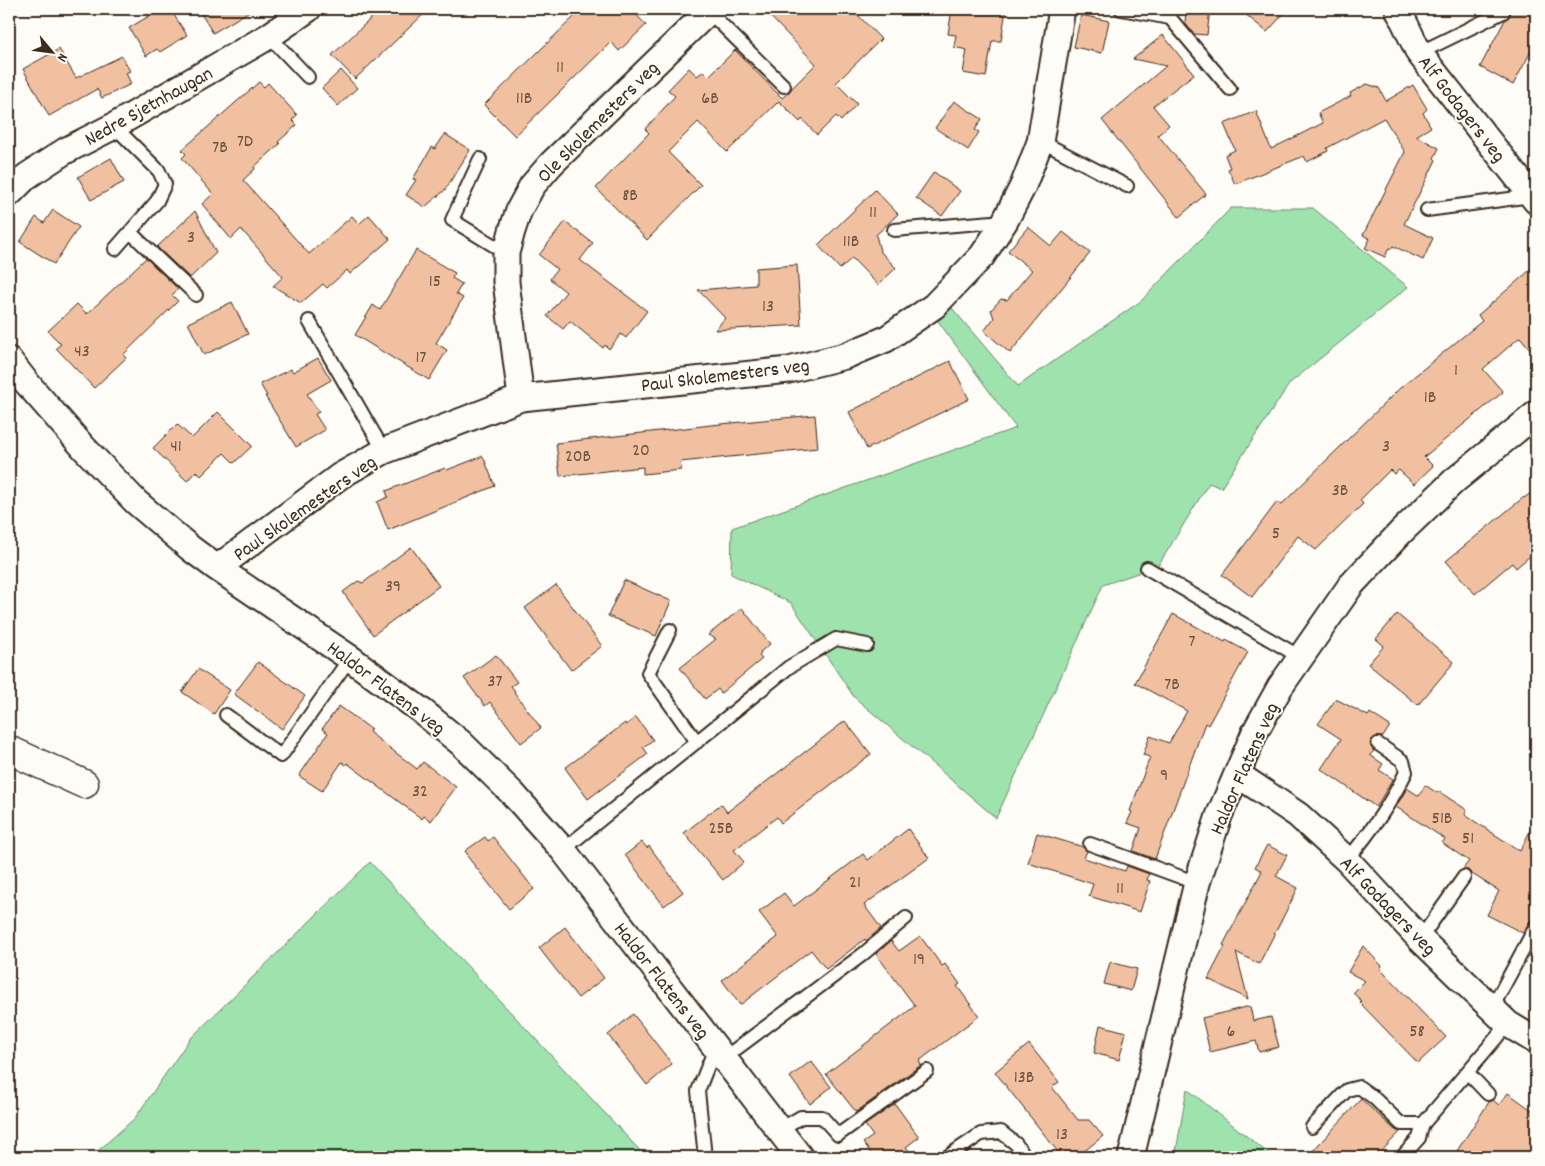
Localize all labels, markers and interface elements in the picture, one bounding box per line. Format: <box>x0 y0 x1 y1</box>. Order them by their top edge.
north arrow <box>28 28 78 78</box>
text: N <box>51 49 72 65</box>
street label: Alf Godagers veg <box>1410 50 1511 169</box>
street label: Ole Skolemesters veg <box>532 56 666 190</box>
house number: 11 <box>556 56 564 81</box>
street label: Nedre Sjetnhaugan <box>80 61 219 155</box>
house number: 11B <box>516 87 532 112</box>
house number: 6B <box>701 87 719 112</box>
house number: 7D <box>237 130 253 155</box>
house number: 7B <box>212 136 228 161</box>
house number: 8B <box>622 184 638 209</box>
house number: 11 <box>869 201 877 226</box>
house number: 3 <box>187 226 195 251</box>
house number: 11B <box>843 230 859 255</box>
house number: 15 <box>429 270 441 295</box>
house number: 13 <box>762 295 774 320</box>
house number: 43 <box>74 340 90 365</box>
house number: 17 <box>416 346 427 371</box>
street label: Paul Skolemesters veg <box>640 353 811 401</box>
house number: 1 <box>1454 359 1458 384</box>
house number: 1B <box>1424 386 1436 411</box>
house number: 41 <box>170 435 182 460</box>
house number: 3 <box>1382 435 1390 460</box>
house number: 20 <box>632 439 650 464</box>
house number: 20B <box>565 445 591 470</box>
street label: Paul Skolemesters veg <box>228 449 383 570</box>
house number: 3B <box>1332 479 1348 504</box>
house number: 5 <box>1272 522 1280 547</box>
house number: 39 <box>385 575 401 600</box>
house number: 7 <box>1189 630 1196 655</box>
street label: Haldor Flatens veg <box>320 635 450 743</box>
house number: 37 <box>488 670 503 695</box>
house number: 7B <box>1164 673 1180 698</box>
street label: Haldor Flatens veg <box>1204 699 1287 840</box>
house number: 9 <box>1160 764 1168 789</box>
house number: 32 <box>412 780 428 805</box>
house number: 51B <box>1432 807 1452 832</box>
house number: 25B <box>709 817 733 842</box>
house number: 51 <box>1462 827 1474 852</box>
street label: Alf Godagers veg <box>1332 851 1442 963</box>
house number: 21 <box>849 871 861 896</box>
house number: 11 <box>1116 877 1124 902</box>
street label: Haldor Flatens veg <box>606 917 715 1046</box>
house number: 19 <box>913 948 925 973</box>
house number: 6 <box>1227 1020 1235 1045</box>
house number: 58 <box>1409 1020 1425 1045</box>
house number: 13B <box>1014 1066 1034 1091</box>
house number: 13 <box>1056 1123 1068 1148</box>

